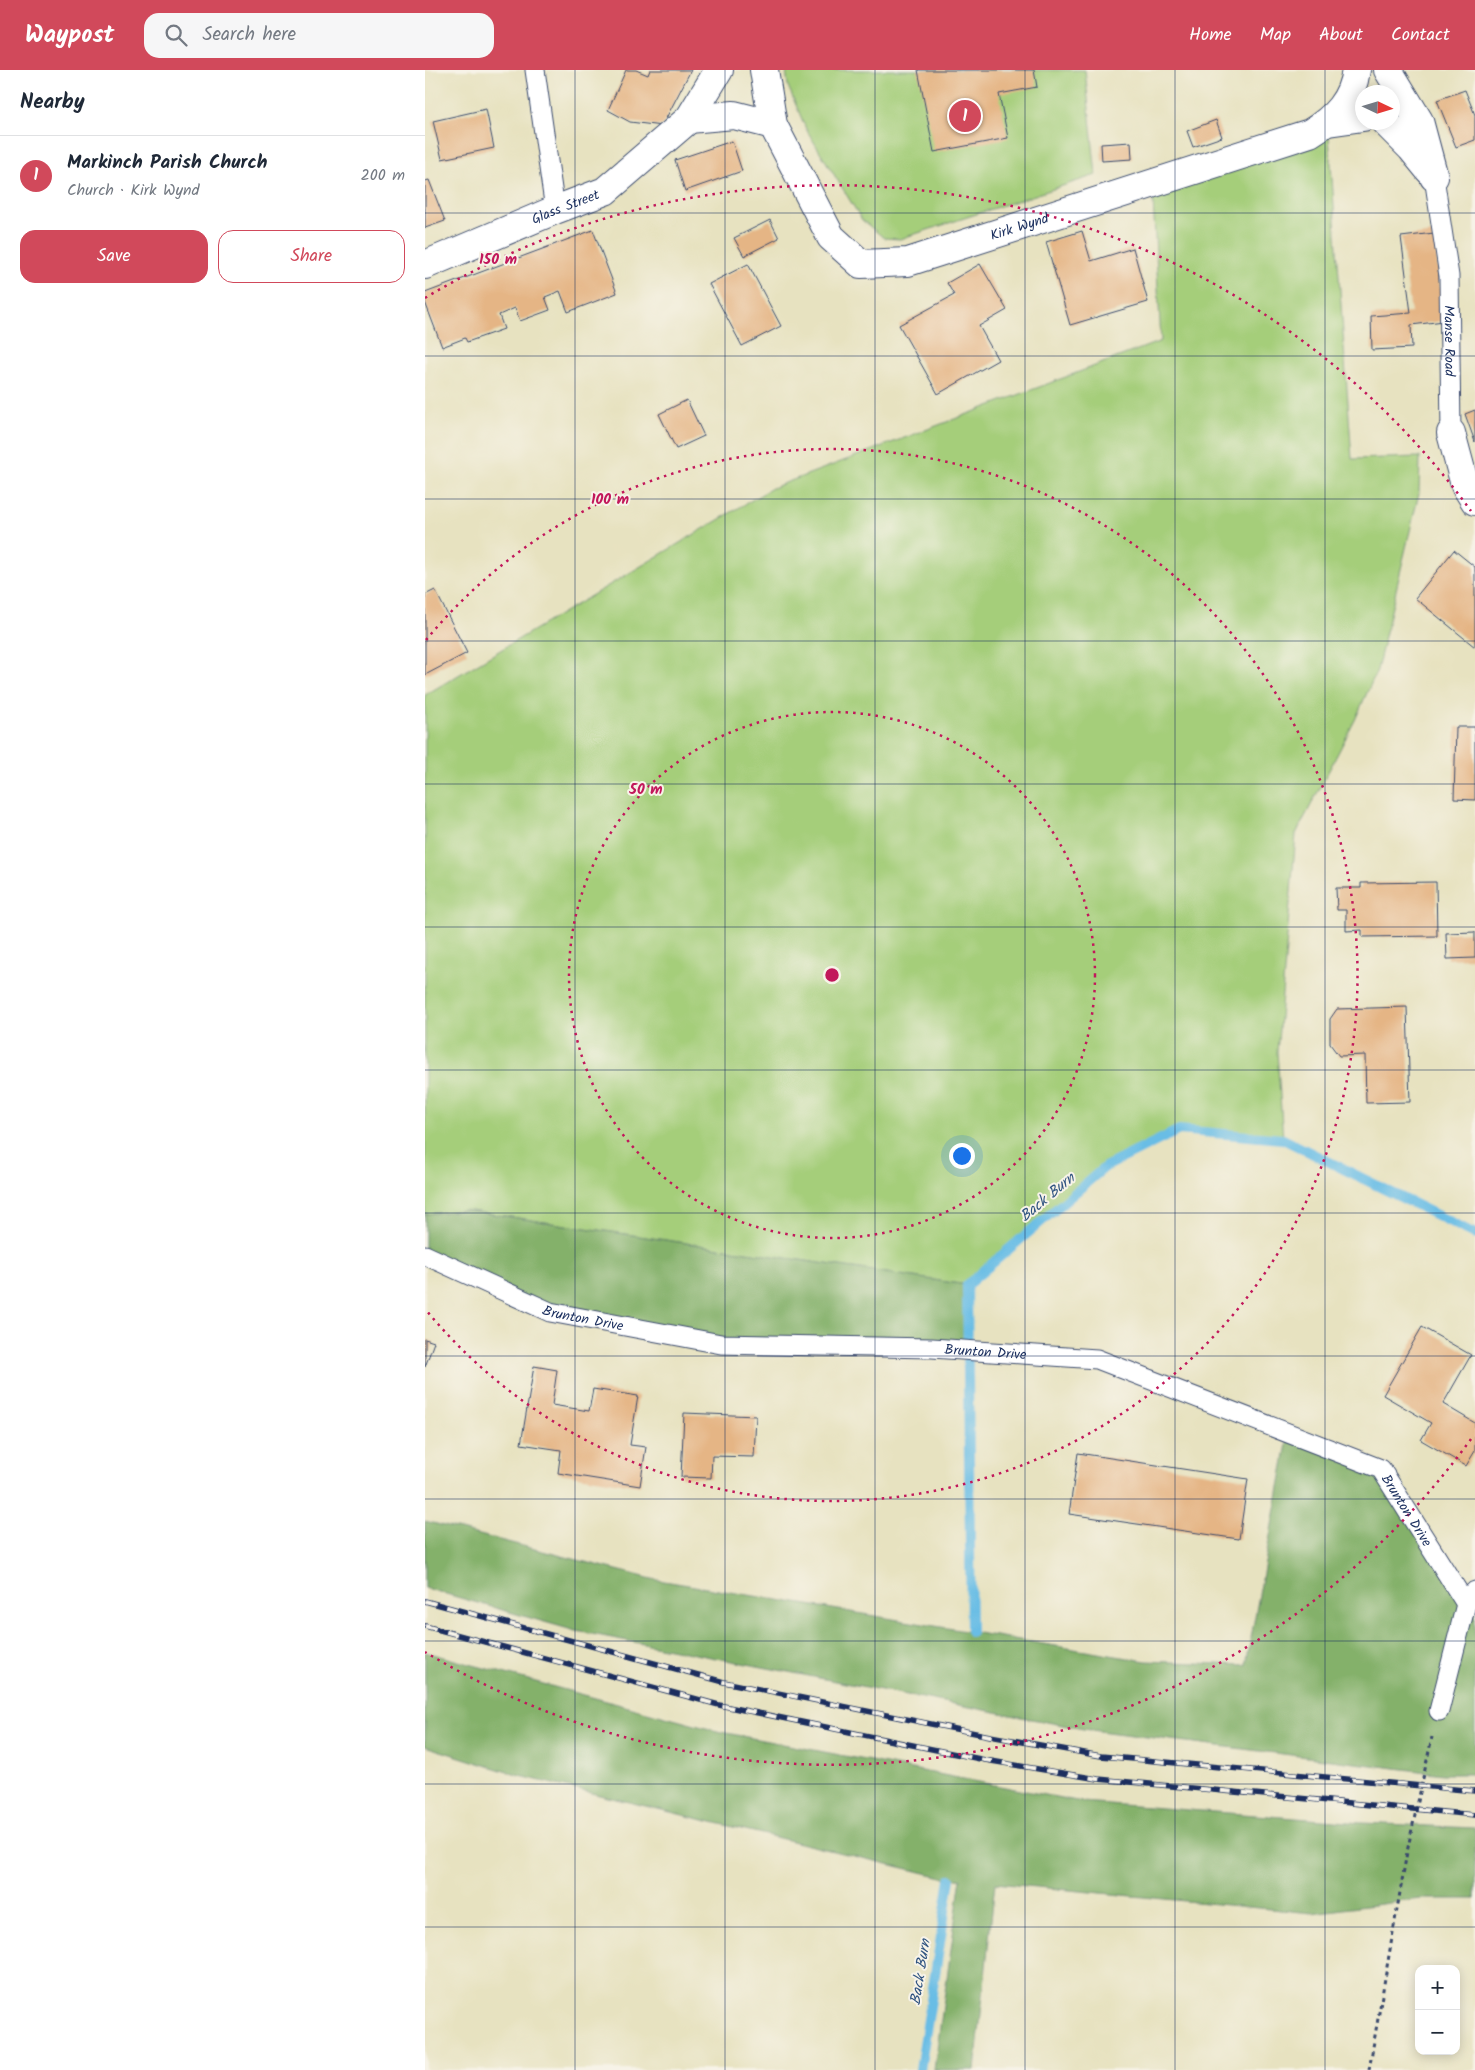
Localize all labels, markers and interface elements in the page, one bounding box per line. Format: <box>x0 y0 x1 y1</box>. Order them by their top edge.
search box <box>144 13 494 58</box>
text: Waypost <box>25 16 114 55</box>
text: Search here <box>202 20 296 50</box>
icon: search <box>162 21 190 49</box>
text: Home <box>1189 21 1232 50</box>
text: Map <box>1260 21 1291 50</box>
text: About <box>1319 21 1363 50</box>
text: Contact <box>1391 21 1450 50</box>
north arrow <box>1355 85 1400 130</box>
text: Nearby <box>20 86 85 119</box>
pin: 1 <box>949 97 981 135</box>
text: Markinch Parish Church <box>67 148 267 178</box>
text: 1 <box>34 163 38 188</box>
text: 200 m <box>361 163 405 188</box>
text: Church · Kirk Wynd <box>67 178 199 203</box>
street label: Glass Street <box>528 184 603 231</box>
street label: Kirk Wynd <box>987 207 1053 247</box>
button: Save <box>20 230 208 283</box>
button: Share <box>218 230 405 283</box>
text: 150 m <box>479 248 517 272</box>
street label: Manse Road <box>1437 305 1460 378</box>
text: 100 m <box>591 488 629 512</box>
text: 50 m <box>628 778 663 802</box>
centre of rings <box>823 966 841 984</box>
your location <box>949 1143 975 1169</box>
water label: Back Burn <box>1015 1167 1081 1228</box>
street label: Brunton Drive <box>538 1300 626 1338</box>
street label: Brunton Drive <box>944 1339 1028 1366</box>
street label: Brunton Drive <box>1375 1470 1438 1552</box>
water label: Back Burn <box>904 1937 938 2007</box>
map controls <box>1415 1965 1460 2055</box>
button: + <box>1415 1965 1460 2010</box>
button: − <box>1415 2010 1460 2055</box>

